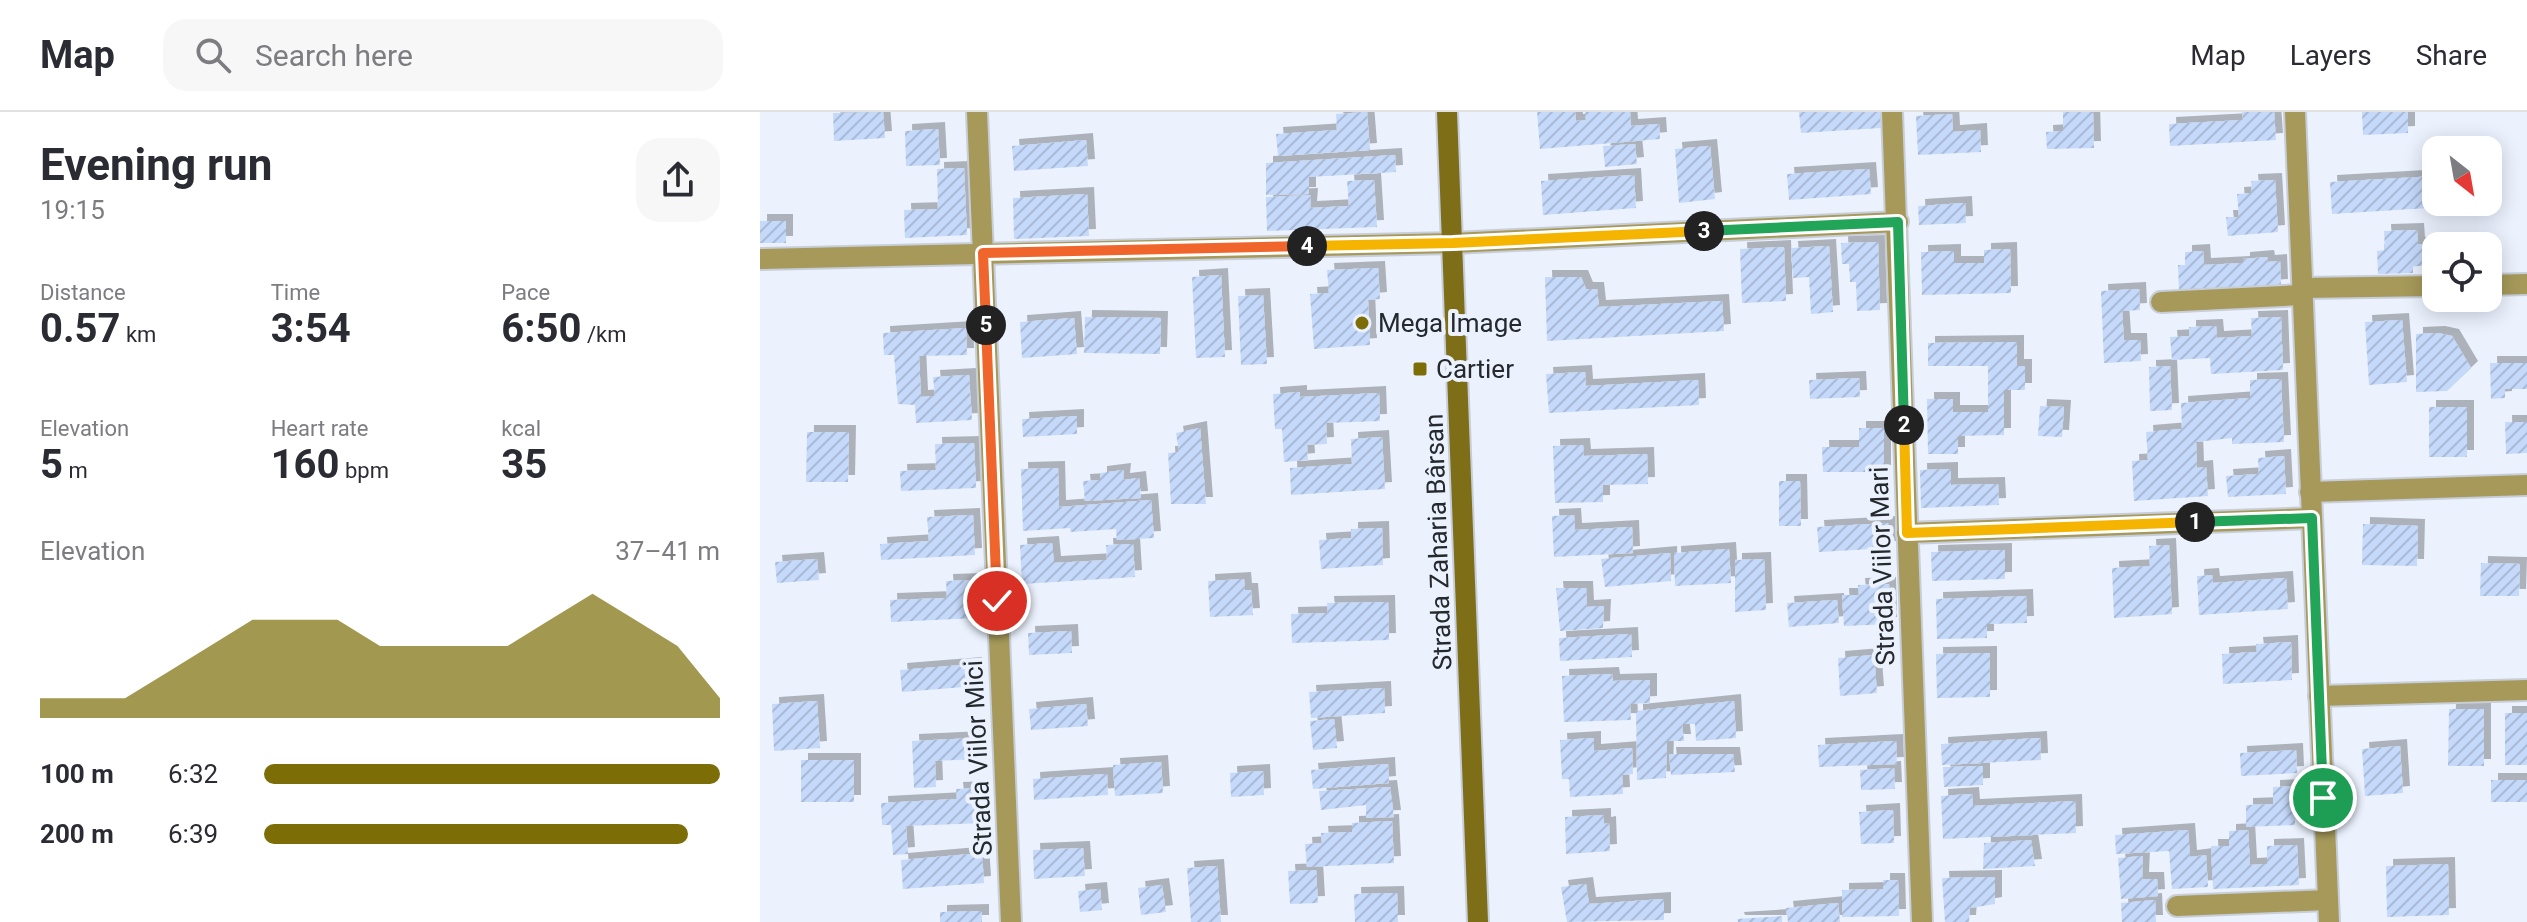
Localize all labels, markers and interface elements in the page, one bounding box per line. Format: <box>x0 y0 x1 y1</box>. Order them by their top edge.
search box <box>163 19 723 91</box>
text: Map <box>40 33 115 77</box>
icon: search <box>191 33 235 77</box>
text: Search here <box>255 38 413 73</box>
text: Map <box>2190 39 2246 72</box>
text: Layers <box>2290 39 2372 72</box>
text: Share <box>2416 39 2487 72</box>
north arrow <box>2422 136 2502 216</box>
map controls <box>2422 136 2502 312</box>
button: share <box>636 138 720 222</box>
text: Evening run <box>40 139 272 191</box>
text: 19:15 <box>40 195 105 225</box>
pin: 3 <box>1684 211 1724 251</box>
text: 3 <box>1698 218 1710 243</box>
pin: 4 <box>1287 226 1327 266</box>
button: locate <box>2422 232 2502 312</box>
text: 4 <box>1301 233 1313 258</box>
text: Distance <box>40 280 126 305</box>
text: Time <box>271 280 320 305</box>
text: Pace <box>501 280 550 305</box>
text: 0.57 <box>40 305 120 352</box>
text: 3:54 <box>271 305 351 352</box>
text: 6:50 <box>501 305 581 352</box>
pin: 5 <box>966 305 1006 345</box>
place label: Mega Image <box>1378 308 1522 338</box>
text: 5 <box>980 312 992 337</box>
marker: Mega Image <box>1353 314 1371 332</box>
text: km <box>120 322 156 347</box>
text: /km <box>581 322 626 347</box>
place label: Cartier <box>1436 354 1514 384</box>
marker: Cartier <box>1411 360 1429 378</box>
pin: 2 <box>1884 405 1924 445</box>
text: 2 <box>1898 412 1910 437</box>
street label: Strada Zaharia Bârsan <box>1419 413 1457 671</box>
text: Elevation <box>40 416 129 441</box>
text: Heart rate <box>271 416 369 441</box>
text: kcal <box>501 416 541 441</box>
text: 5 <box>40 441 63 488</box>
text: 160 <box>271 441 340 488</box>
text: 35 <box>501 441 547 488</box>
text: m <box>63 458 88 483</box>
text: bpm <box>340 458 389 483</box>
street label: Strada Viilor Mari <box>1864 466 1900 666</box>
pin: 1 <box>2175 502 2215 542</box>
text: 1 <box>2189 509 2201 534</box>
text: Elevation <box>40 536 145 566</box>
text: 37–41 m <box>615 536 720 566</box>
pin <box>963 567 1031 635</box>
icon: check <box>975 579 1019 623</box>
street label: Strada Viilor Mici <box>958 659 998 857</box>
text: 100 m <box>40 759 114 789</box>
text: 6:32 <box>168 759 218 789</box>
pin <box>2289 764 2357 832</box>
icon: arrive <box>2301 776 2345 820</box>
text: 200 m <box>40 819 114 849</box>
text: 6:39 <box>168 819 218 849</box>

